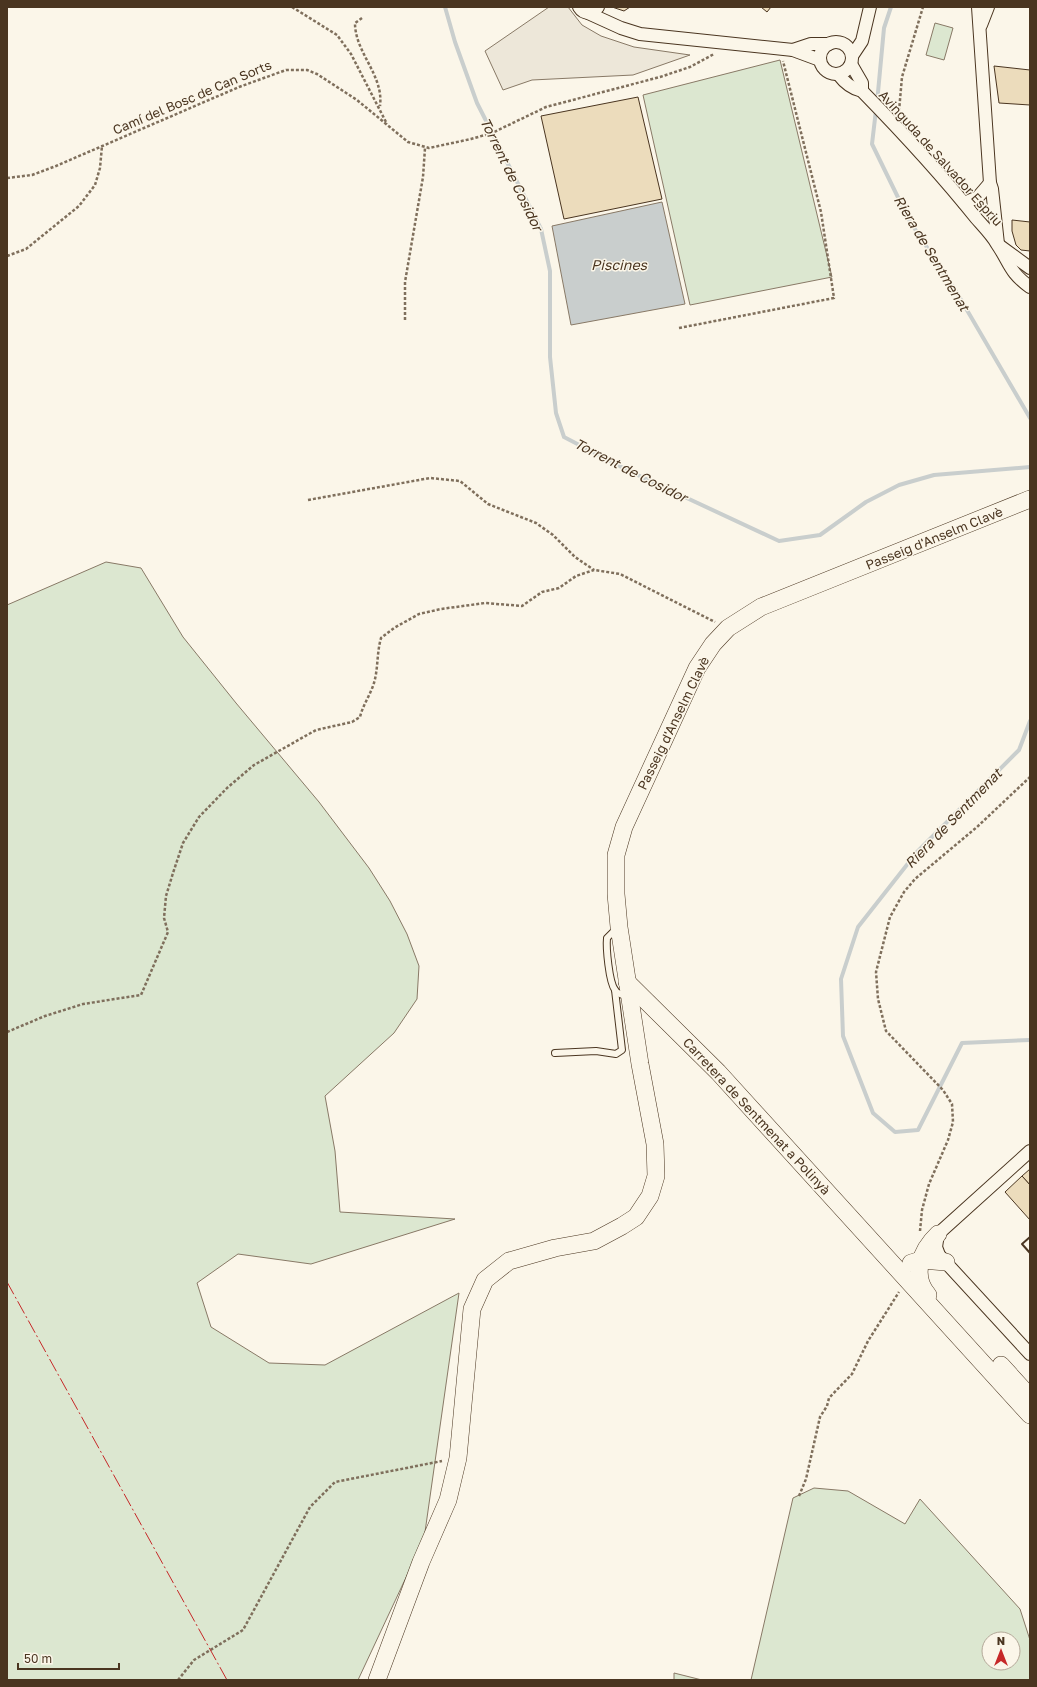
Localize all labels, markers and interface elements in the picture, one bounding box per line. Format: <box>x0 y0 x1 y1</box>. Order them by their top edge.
street label: Camí del Bosc de Can Sorts <box>110 56 274 138</box>
street label: Avinguda de Salvador Espriu <box>876 87 1006 229</box>
water label: Torrent de Cosidor <box>477 115 548 236</box>
water label: Riera de Sentmenat <box>891 192 974 315</box>
water label: Piscines <box>591 256 648 273</box>
water label: Torrent de Cosidor <box>572 434 692 507</box>
street label: Passeig d'Anselm Clavè <box>863 503 1005 573</box>
street label: Passeig d'Anselm Clavè <box>634 654 712 792</box>
water label: Riera de Sentmenat <box>901 764 1006 871</box>
street label: Carretera de Sentmenat a Polinyà <box>680 1034 834 1198</box>
north arrow <box>981 1631 1021 1671</box>
text: N <box>997 1634 1005 1647</box>
scale bar <box>18 1645 119 1671</box>
text: 50 m <box>24 1651 52 1666</box>

